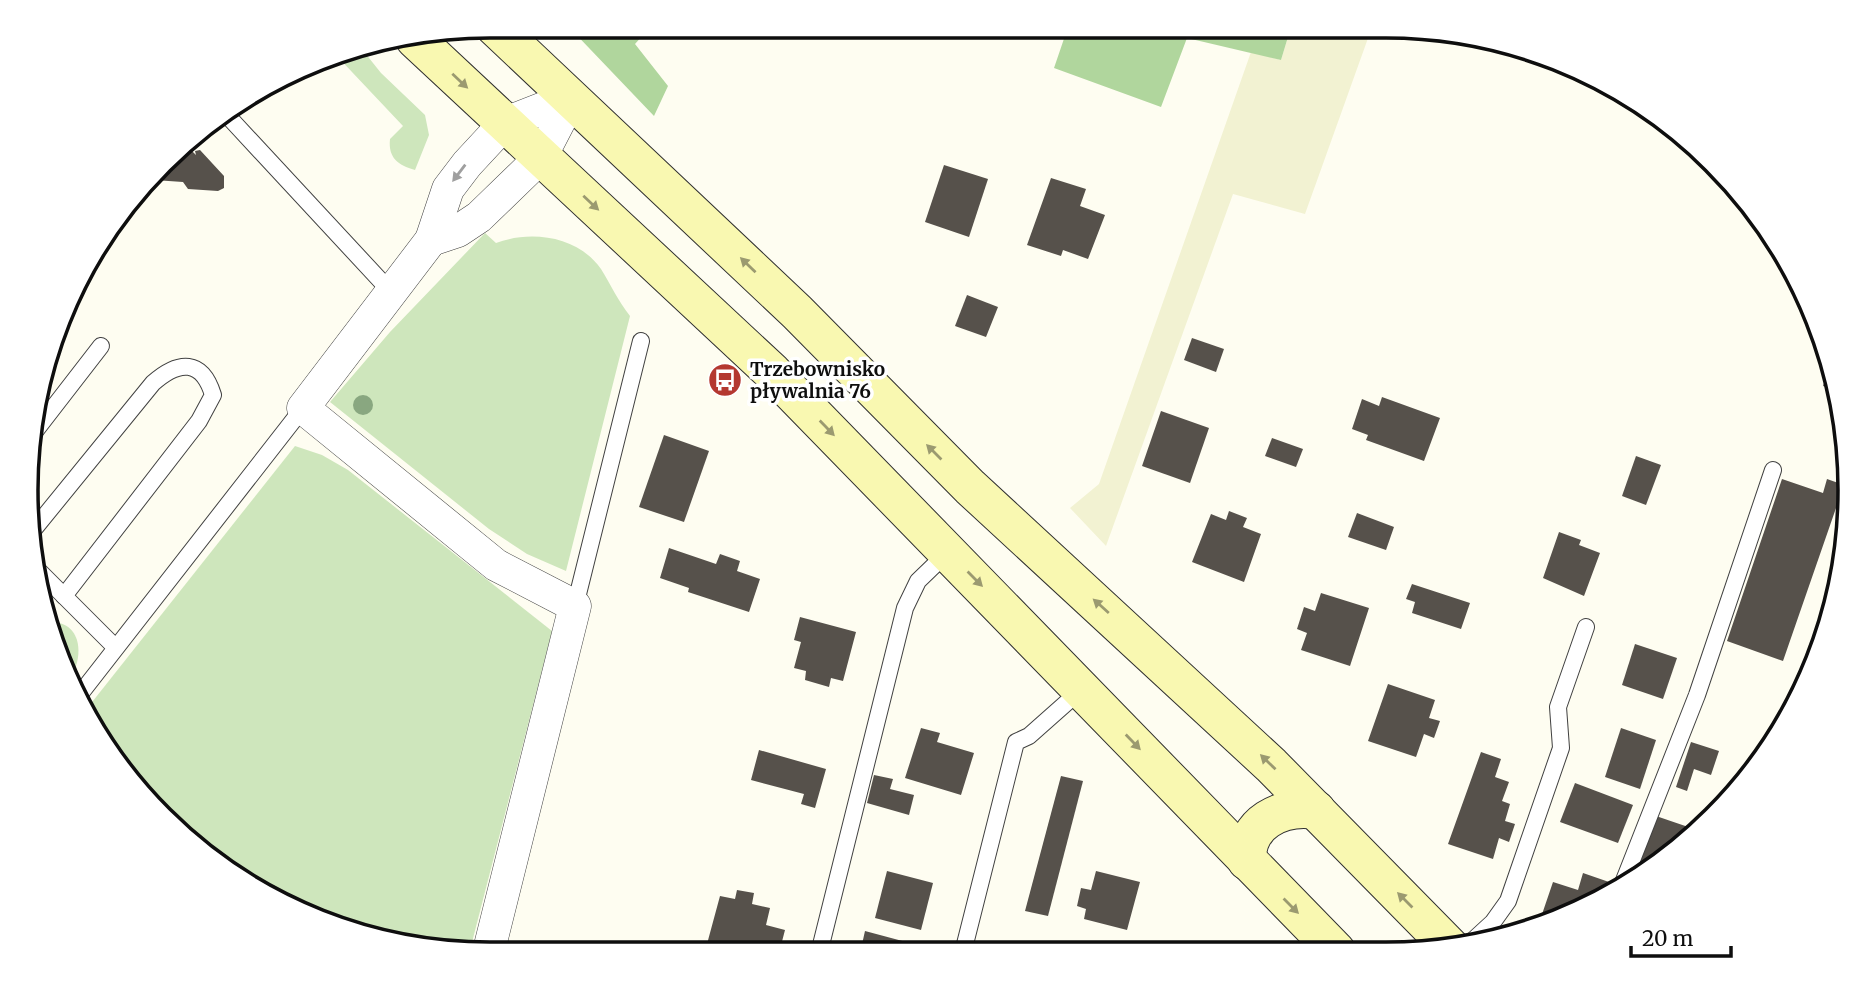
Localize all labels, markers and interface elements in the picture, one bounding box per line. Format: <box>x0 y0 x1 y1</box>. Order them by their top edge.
one-way arrow <box>451 72 468 88</box>
one-way arrow <box>452 164 467 182</box>
one-way arrow <box>582 195 599 211</box>
one-way arrow <box>739 257 756 274</box>
place label: Trzebownisko pływalnia 76 <box>750 357 885 403</box>
bus stop icon: Trzebownisko pływalnia 76 <box>706 361 744 399</box>
one-way arrow <box>818 419 834 436</box>
one-way arrow <box>926 443 943 460</box>
one-way arrow <box>966 570 982 587</box>
one-way arrow <box>1093 599 1110 614</box>
one-way arrow <box>1124 733 1140 750</box>
one-way arrow <box>1259 753 1276 770</box>
one-way arrow <box>1396 892 1413 909</box>
one-way arrow <box>1283 898 1299 914</box>
scale bar <box>1631 914 1731 958</box>
text: 20 m <box>1642 925 1694 952</box>

